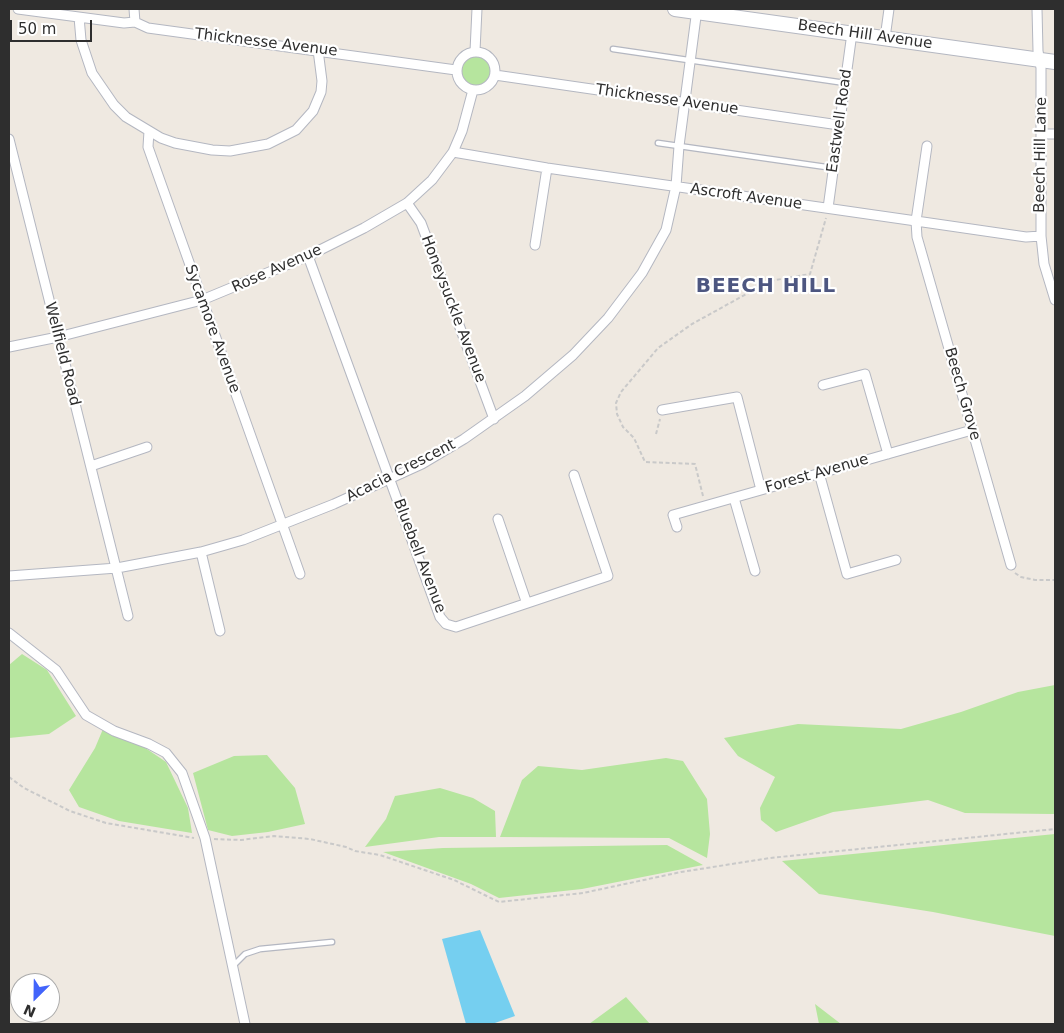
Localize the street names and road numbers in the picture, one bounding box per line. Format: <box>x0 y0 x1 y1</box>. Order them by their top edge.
street label: Beech Hill Avenue <box>797 17 933 53</box>
street label: Thicknesse Avenue <box>194 25 338 61</box>
street label: Eastwell Road <box>824 68 856 174</box>
street label: Thicknesse Avenue <box>595 81 739 119</box>
street label: Beech Hill Lane <box>1031 97 1051 213</box>
street label: Ascroft Avenue <box>689 180 803 214</box>
street label: Honeysuckle Avenue <box>417 233 489 385</box>
street label: Rose Avenue <box>229 241 325 297</box>
street label: Sycamore Avenue <box>180 262 244 396</box>
street label: Wellfield Road <box>40 300 84 408</box>
street label: Beech Grove <box>940 345 984 443</box>
street label: Acacia Crescent <box>343 436 459 506</box>
street label: Forest Avenue <box>763 451 871 497</box>
street label: Bluebell Avenue <box>389 496 449 616</box>

